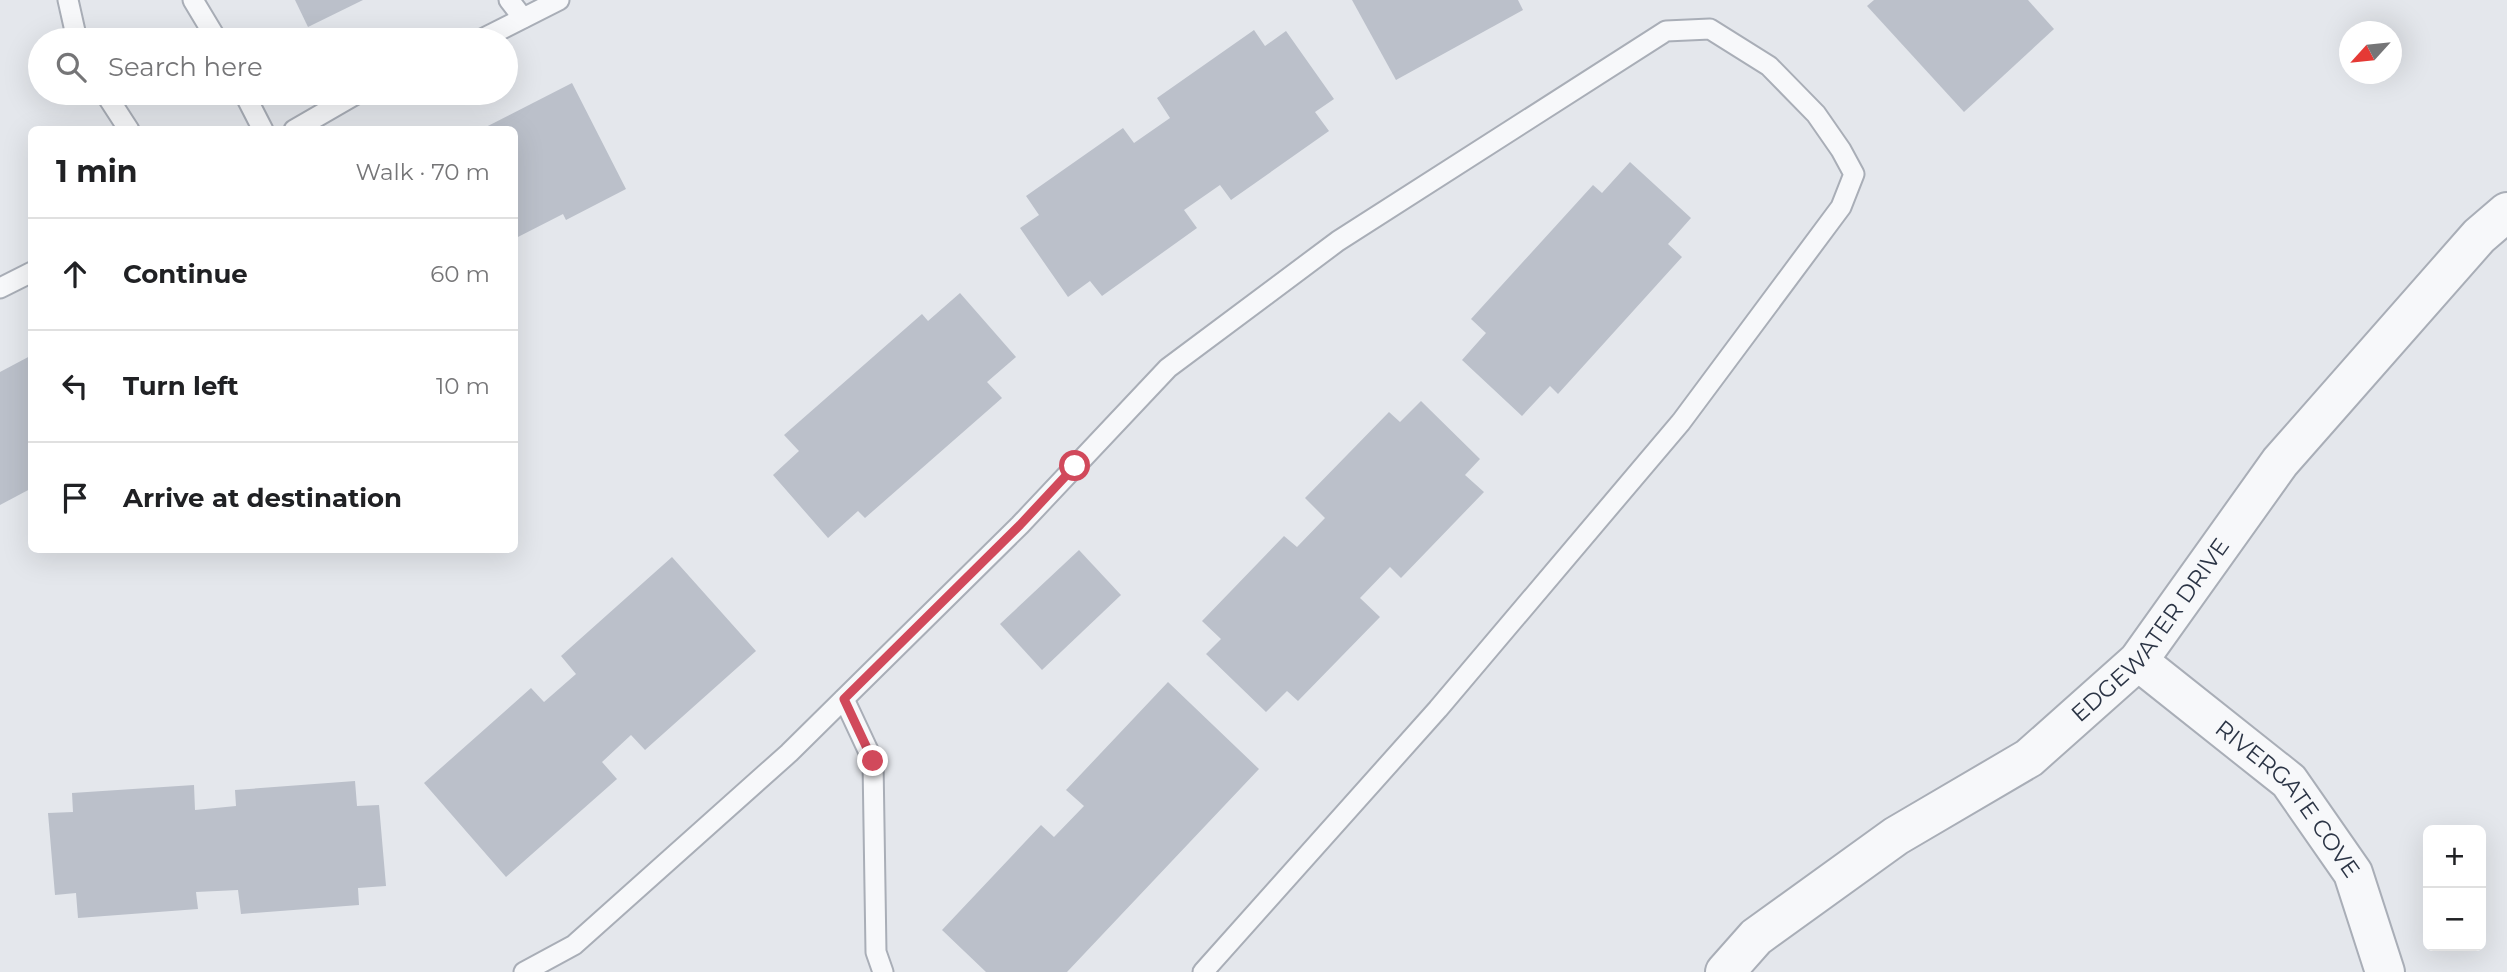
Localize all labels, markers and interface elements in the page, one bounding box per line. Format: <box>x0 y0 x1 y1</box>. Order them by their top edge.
north arrow <box>2339 21 2402 84</box>
search box <box>28 28 518 105</box>
icon: search <box>52 48 90 86</box>
text: Search here <box>108 51 263 83</box>
text: 1 min <box>56 153 137 190</box>
text: Walk · 70 m <box>356 158 490 186</box>
icon: ahead <box>56 255 94 293</box>
text: Continue <box>123 258 248 290</box>
text: 60 m <box>430 260 490 288</box>
icon: left <box>56 367 94 405</box>
text: Turn left <box>123 370 239 402</box>
text: 10 m <box>436 372 490 400</box>
route start <box>1059 450 1090 481</box>
icon: arrive <box>56 479 94 517</box>
text: Arrive at destination <box>123 482 402 514</box>
street label: EDGEWATER DRIVE <box>2065 533 2235 728</box>
street label: RIVERGATE COVE <box>2210 714 2366 883</box>
route end <box>857 745 888 776</box>
map controls <box>2423 825 2486 951</box>
button: + <box>2423 825 2486 888</box>
button: − <box>2423 888 2486 951</box>

